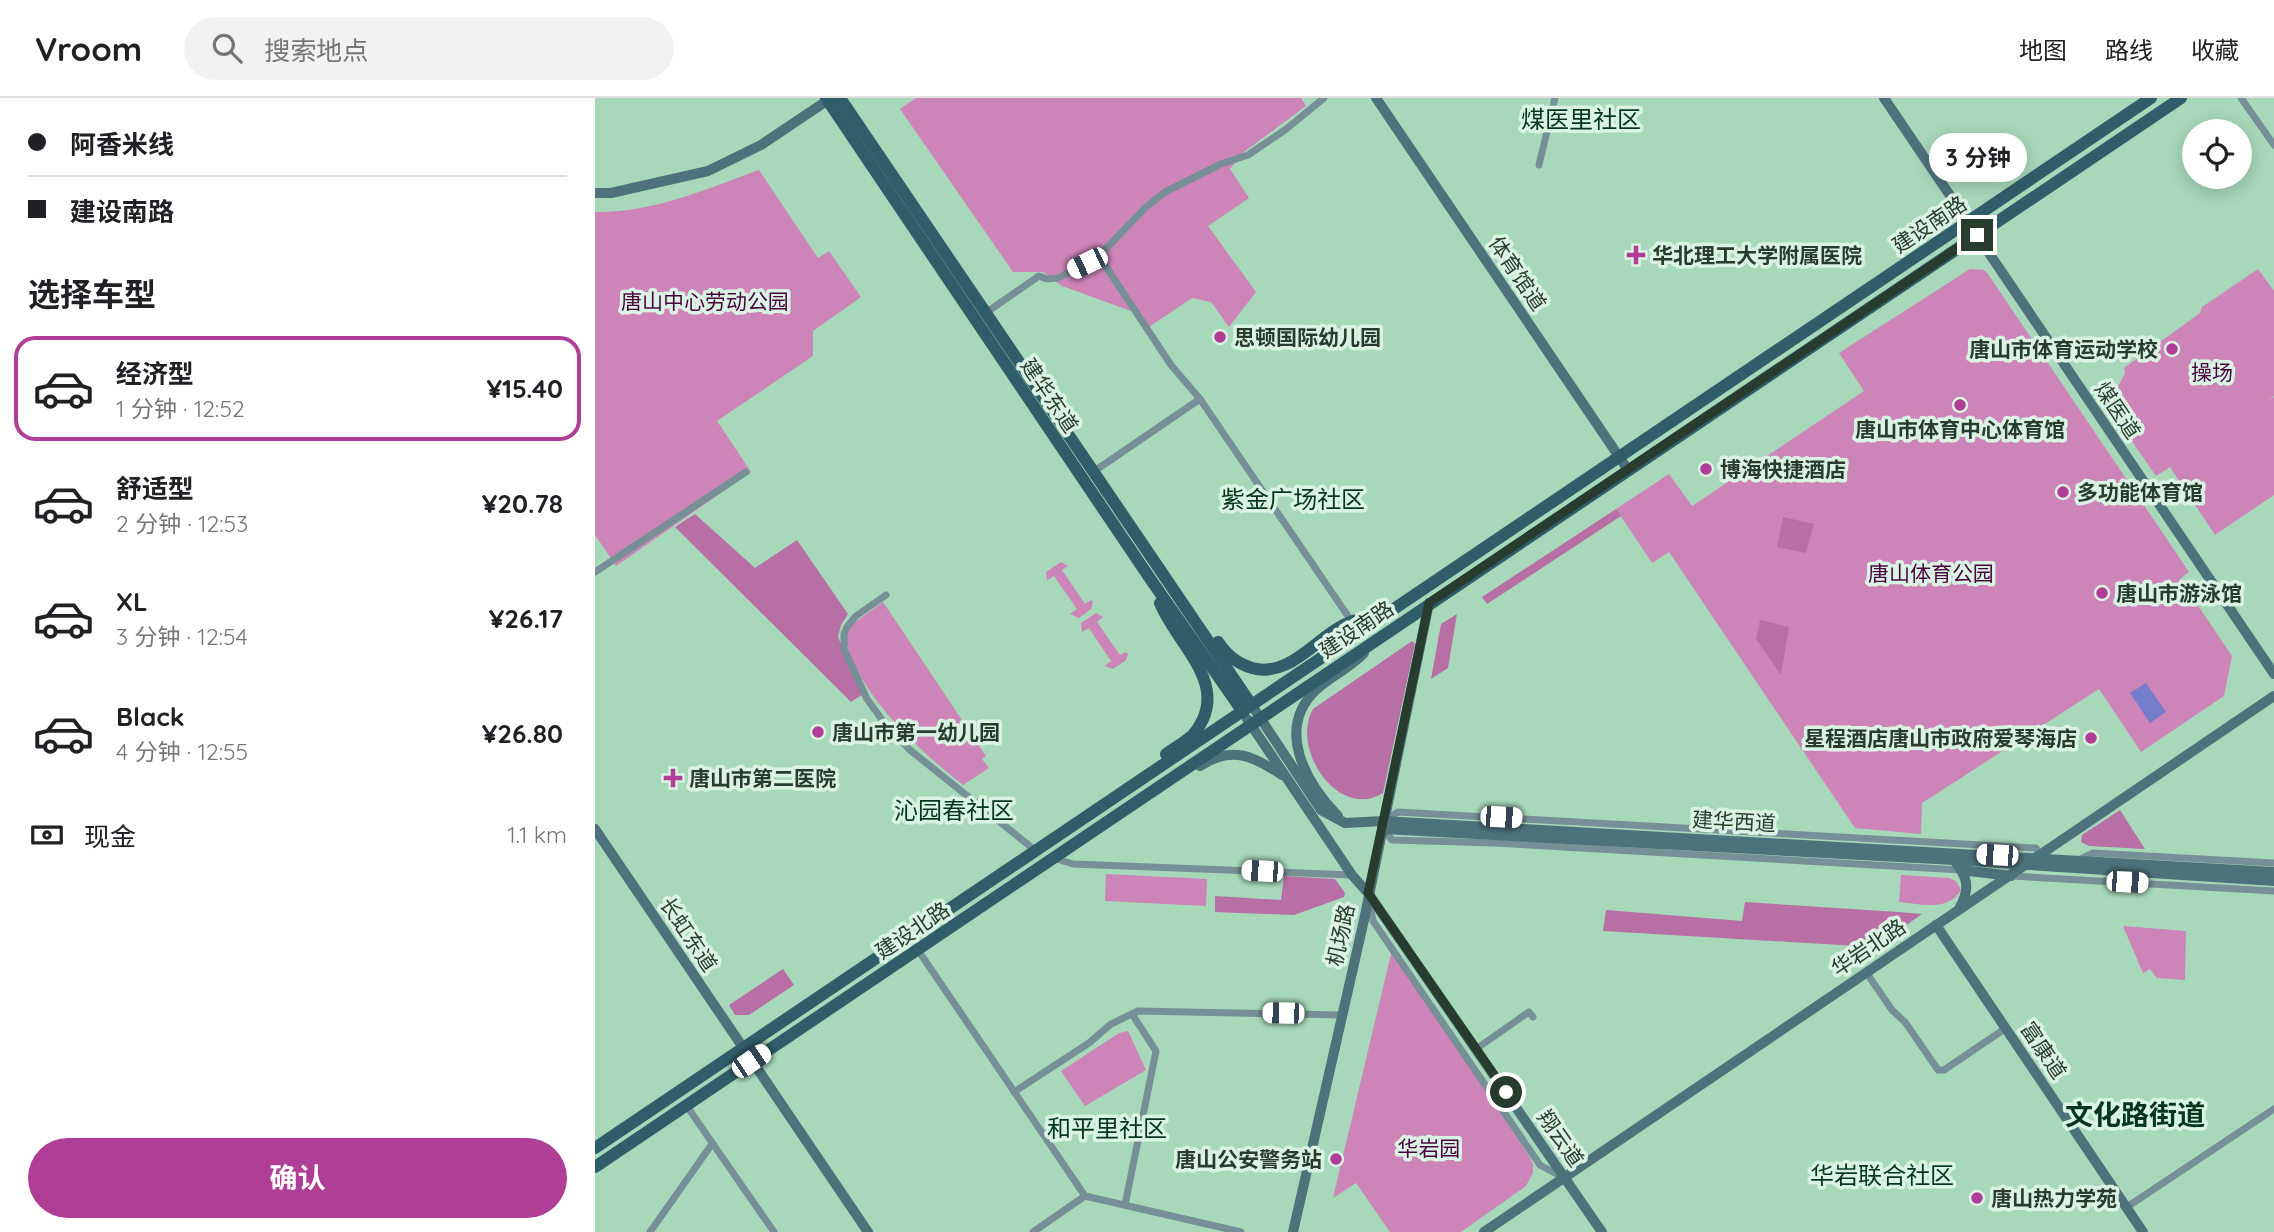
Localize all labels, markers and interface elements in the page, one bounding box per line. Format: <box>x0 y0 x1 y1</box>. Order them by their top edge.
search box <box>184 17 674 80</box>
text: Vroom <box>35 28 142 69</box>
icon: search <box>208 29 246 67</box>
text: 搜索地点 <box>264 34 368 67</box>
text: 地图 <box>2019 35 2067 65</box>
text: 路线 <box>2105 35 2153 65</box>
text: 收藏 <box>2191 35 2239 65</box>
district label: 煤医里社区 <box>1521 104 1641 134</box>
map controls <box>2182 119 2252 189</box>
button: locate <box>2182 119 2252 189</box>
text: 阿香米线 <box>70 128 174 161</box>
callout: 3 分钟 <box>1928 134 2026 183</box>
text: 3 分钟 <box>1946 143 2010 172</box>
street label: 建设南路 <box>1887 190 1971 258</box>
text: 建设南路 <box>70 195 174 228</box>
route end <box>1961 219 1993 251</box>
street label: 体育馆道 <box>1484 231 1552 315</box>
place label: 华北理工大学附属医院 <box>1652 242 1862 268</box>
car <box>1064 244 1111 282</box>
marker: 华北理工大学附属医院 <box>1626 245 1646 265</box>
text: 选择车型 <box>28 274 156 314</box>
park label: 唐山中心劳动公园 <box>621 288 789 314</box>
place label: 思顿国际幼儿园 <box>1234 324 1381 350</box>
marker: 思顿国际幼儿园 <box>1212 329 1228 345</box>
place label: 唐山市体育运动学校 <box>1969 336 2158 362</box>
marker: 唐山市体育运动学校 <box>2164 341 2180 357</box>
street label: 建华东道 <box>1016 353 1084 437</box>
icon: car <box>32 357 95 420</box>
text: 经济型 <box>116 357 194 390</box>
park label: 操场 <box>2191 359 2233 385</box>
text: ¥15.40 <box>487 372 563 405</box>
street label: 煤医道 <box>2090 377 2146 443</box>
text: 1 分钟 · 12:52 <box>116 394 245 423</box>
marker: 唐山市体育中心体育馆 <box>1952 397 1968 413</box>
place label: 唐山市体育中心体育馆 <box>1855 416 2065 442</box>
place label: 博海快捷酒店 <box>1720 456 1846 482</box>
marker: 博海快捷酒店 <box>1698 461 1714 477</box>
icon: car <box>32 472 95 535</box>
text: 舒适型 <box>116 472 194 505</box>
place label: 多功能体育馆 <box>2077 479 2203 505</box>
district label: 紫金广场社区 <box>1221 484 1365 514</box>
marker: 多功能体育馆 <box>2055 484 2071 500</box>
text: ¥20.78 <box>482 487 563 520</box>
text: 2 分钟 · 12:53 <box>116 509 248 538</box>
park label: 唐山体育公园 <box>1868 560 1994 586</box>
place label: 唐山市游泳馆 <box>2116 580 2242 606</box>
text: XL <box>116 585 148 618</box>
marker: 唐山市游泳馆 <box>2094 585 2110 601</box>
icon: car <box>32 587 95 650</box>
street label: 建设南路 <box>1314 595 1398 663</box>
text: ¥26.17 <box>489 602 563 635</box>
text: 3 分钟 · 12:54 <box>116 622 248 651</box>
text: Black <box>116 700 185 733</box>
icon: car <box>32 702 95 765</box>
text: ¥26.80 <box>482 717 563 750</box>
place label: 唐山市第一幼儿园 <box>832 719 1000 745</box>
marker: 唐山市第一幼儿园 <box>810 724 826 740</box>
place label: 星程酒店唐山市政府爱琴海店 <box>1804 725 2077 751</box>
marker: 星程酒店唐山市政府爱琴海店 <box>2083 730 2099 746</box>
text: 4 分钟 · 12:55 <box>116 737 248 766</box>
place label: 唐山市第二医院 <box>689 765 836 791</box>
marker: 唐山市第二医院 <box>663 768 683 788</box>
district label: 沁园春社区 <box>894 795 1014 825</box>
car <box>1480 805 1523 829</box>
street label: 建华西道 <box>1691 806 1777 836</box>
icon: cash <box>28 816 66 854</box>
text: 现金 <box>84 820 136 853</box>
text: 1.1 km <box>507 820 567 849</box>
car <box>1976 843 2019 867</box>
car <box>1241 859 1284 883</box>
car <box>2106 870 2149 894</box>
street label: 长虹东道 <box>655 892 723 976</box>
street label: 建设北路 <box>870 896 954 964</box>
street label: 机场路 <box>1321 901 1359 969</box>
street label: 华岩北路 <box>1826 913 1910 981</box>
car <box>1262 1002 1305 1024</box>
street label: 富康道 <box>2016 1017 2072 1083</box>
car <box>728 1041 775 1081</box>
route start <box>1490 1076 1522 1108</box>
district label: 文化路街道 <box>2065 1097 2205 1132</box>
street label: 翔云道 <box>1532 1105 1590 1171</box>
district label: 和平里社区 <box>1047 1113 1167 1143</box>
park label: 华岩园 <box>1398 1135 1461 1161</box>
button: 确认 <box>28 1138 567 1218</box>
place label: 唐山公安警务站 <box>1175 1146 1322 1172</box>
marker: 唐山公安警务站 <box>1328 1151 1344 1167</box>
district label: 华岩联合社区 <box>1810 1160 1954 1190</box>
place label: 唐山热力学苑 <box>1991 1185 2117 1211</box>
marker: 唐山热力学苑 <box>1969 1190 1985 1206</box>

